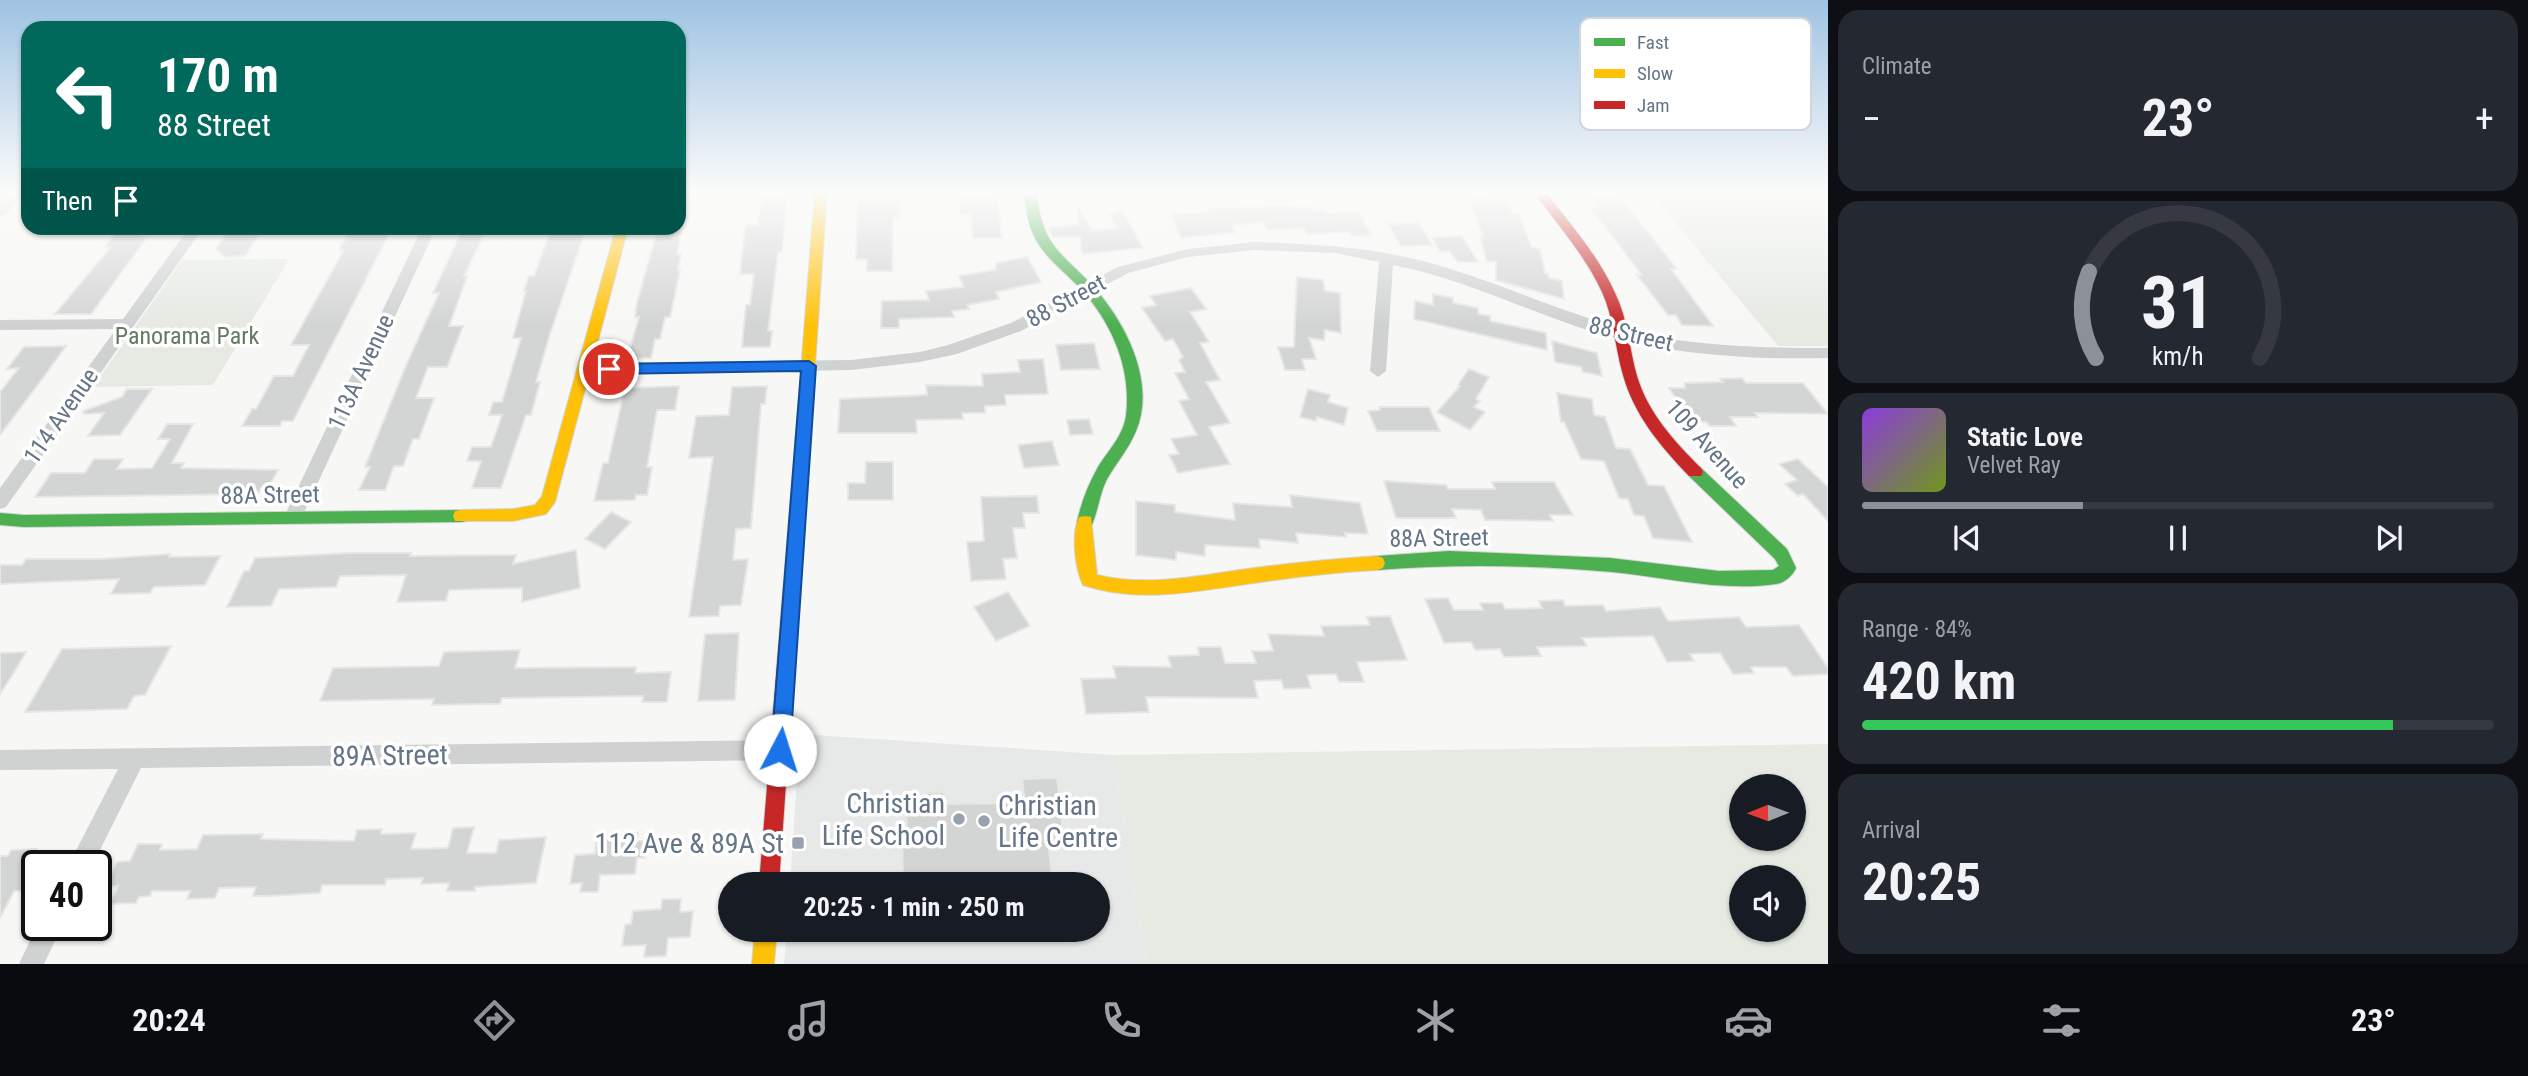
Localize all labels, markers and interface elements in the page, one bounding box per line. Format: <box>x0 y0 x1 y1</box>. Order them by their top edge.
legend <box>1580 18 1811 130</box>
text: Fast <box>1637 31 1669 54</box>
text: 170 m <box>157 47 279 104</box>
icon: left <box>42 49 133 140</box>
text: Climate <box>1862 53 1932 80</box>
text: Slow <box>1637 62 1673 85</box>
text: 23° <box>2142 88 2214 149</box>
text: Jam <box>1637 94 1670 117</box>
text: − <box>1862 97 1881 141</box>
text: + <box>2475 97 2494 141</box>
text: 88 Street <box>157 106 271 144</box>
icon: arrive <box>107 182 145 220</box>
text: Then <box>42 186 93 216</box>
text: 31 <box>2141 260 2215 346</box>
street label: 88 Street <box>1022 269 1110 333</box>
street label: 113A Avenue <box>322 310 400 434</box>
street label: 88 Street <box>1586 311 1676 357</box>
park label: Panorama Park <box>115 322 259 350</box>
pin <box>579 339 639 399</box>
text: km/h <box>2152 341 2204 370</box>
icon: arrive <box>590 350 628 388</box>
street label: 114 Avenue <box>18 363 104 469</box>
street label: 109 Avenue <box>1660 394 1754 494</box>
text: Static Love <box>1967 422 2083 452</box>
text: Velvet Ray <box>1967 452 2061 479</box>
street label: 88A Street <box>220 480 320 510</box>
icon: previous <box>1948 519 1986 557</box>
icon: pause <box>2159 519 2197 557</box>
icon: next <box>2370 519 2408 557</box>
street label: 88A Street <box>1389 523 1489 553</box>
text: Range · 84% <box>1862 616 1972 643</box>
text: 420 km <box>1862 651 2016 712</box>
position arrow <box>743 713 817 787</box>
street label: 89A Street <box>332 738 448 773</box>
north arrow <box>1729 774 1806 850</box>
map controls <box>1729 774 1806 942</box>
place label: Christian Life School <box>822 787 945 852</box>
place label: Christian Life Centre <box>998 789 1118 854</box>
marker: Christian Life School <box>951 811 967 827</box>
marker: Christian Life Centre <box>976 813 992 829</box>
text: Arrival <box>1862 817 1921 844</box>
place label: 112 Ave & 89A St <box>595 827 784 860</box>
marker: 112 Ave & 89A St <box>790 835 806 851</box>
speed limit sign: 40 <box>21 850 112 941</box>
text: 20:25 <box>1862 852 1981 913</box>
button: sound <box>1729 865 1806 942</box>
text: 20:25 · 1 min · 250 m <box>804 892 1024 922</box>
icon: directions <box>470 996 519 1045</box>
icon: music <box>784 996 833 1045</box>
icon: phone <box>1097 996 1146 1045</box>
icon: climate <box>1411 996 1460 1045</box>
icon: car <box>1724 996 1773 1045</box>
icon: filters <box>2037 996 2086 1045</box>
text: 20:24 <box>132 1001 206 1039</box>
text: 23° <box>2351 1001 2396 1039</box>

